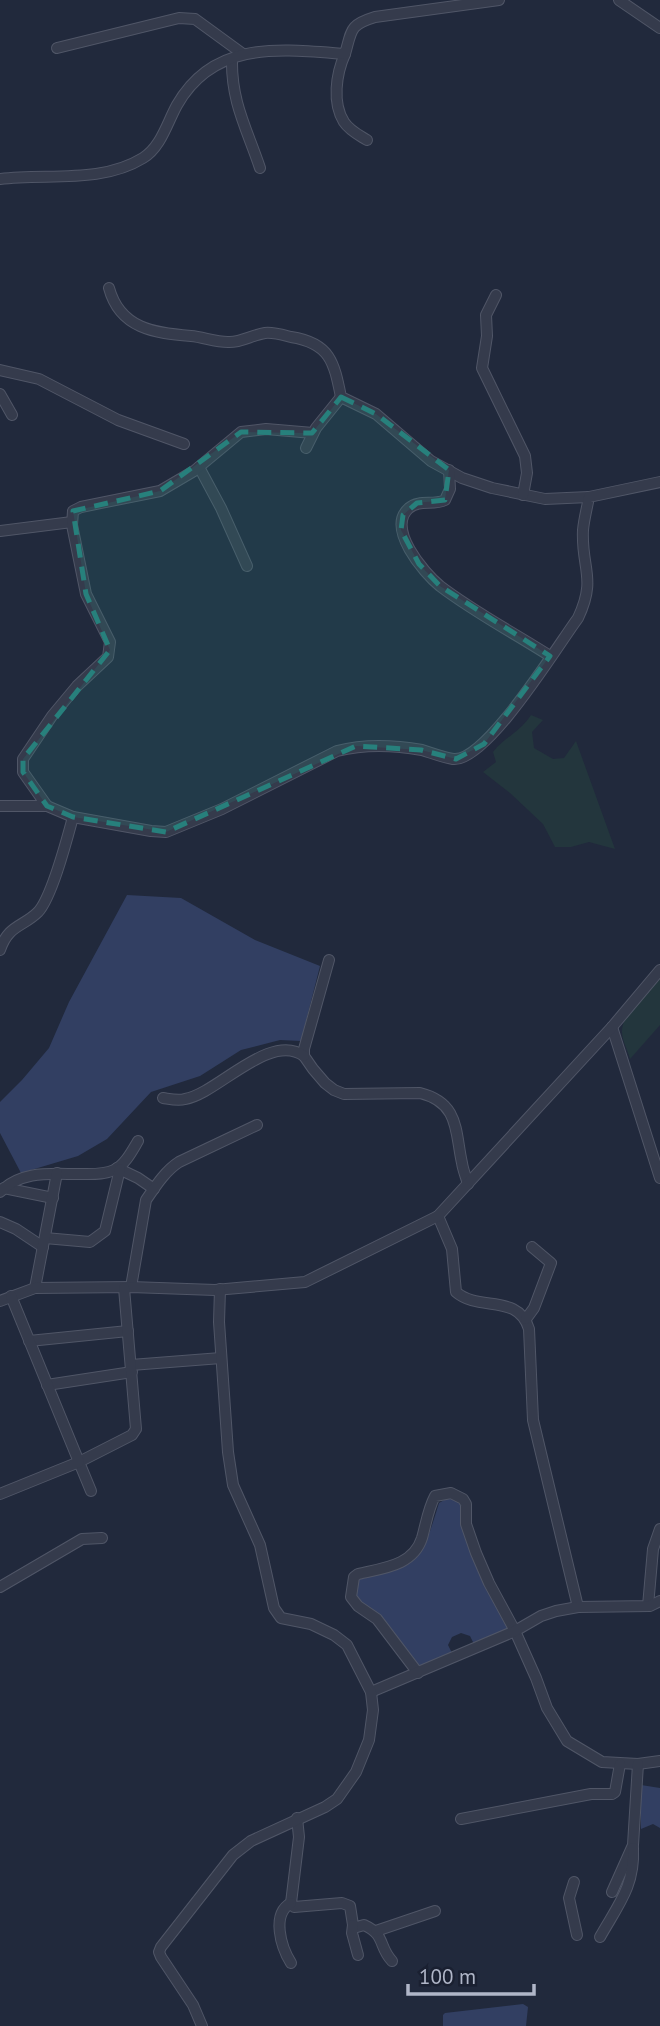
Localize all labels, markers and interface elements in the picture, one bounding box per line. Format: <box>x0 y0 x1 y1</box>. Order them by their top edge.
scale bar <box>408 1952 534 1996</box>
text: 100 m <box>419 1963 476 1990</box>

